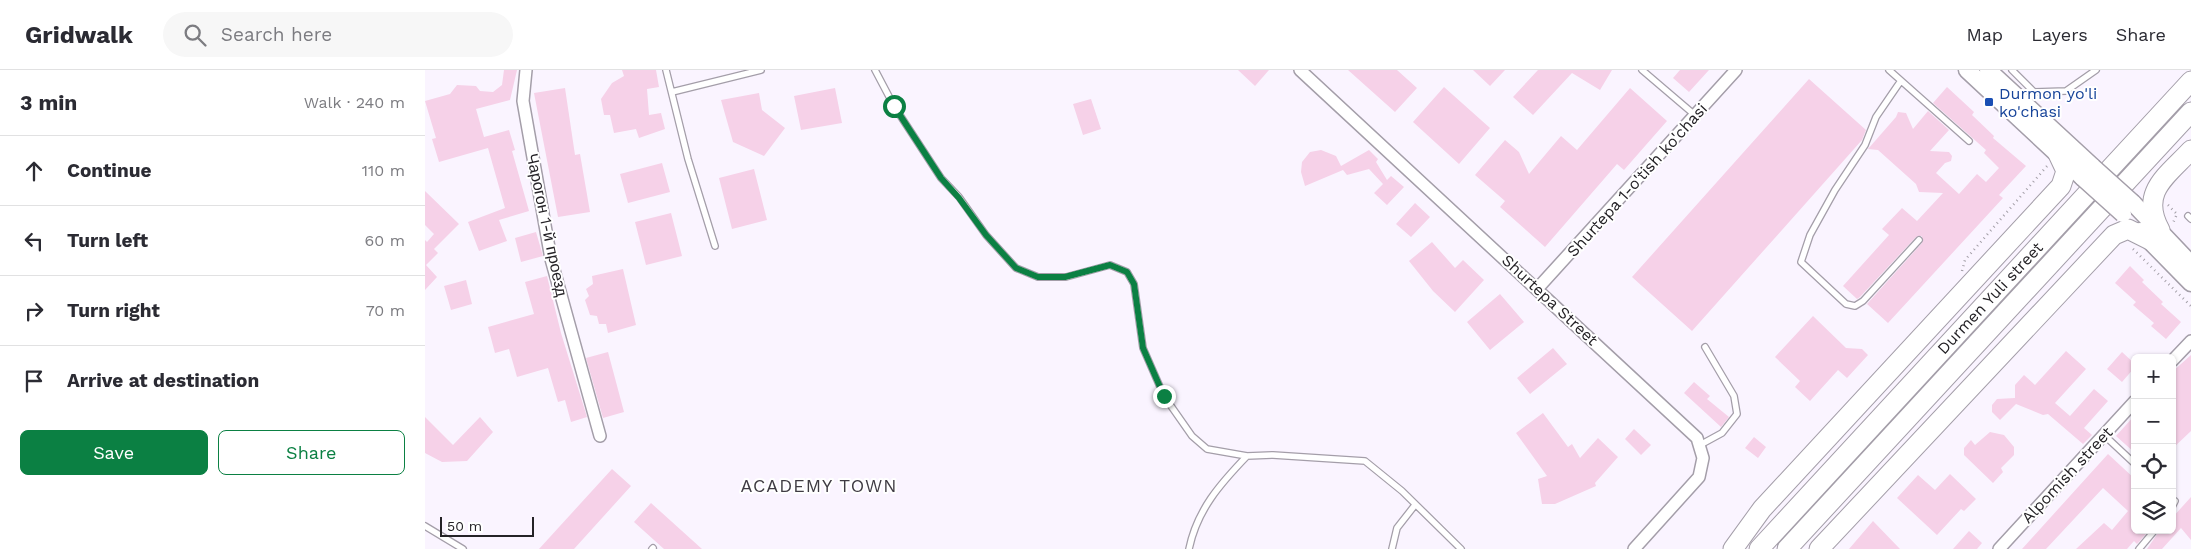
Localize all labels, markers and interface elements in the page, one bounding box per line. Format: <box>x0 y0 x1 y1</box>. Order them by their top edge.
search box <box>163 12 513 57</box>
text: Gridwalk <box>25 21 133 49</box>
icon: search <box>181 21 209 49</box>
text: Search here <box>221 23 332 46</box>
text: Map <box>1966 24 2003 45</box>
text: Layers <box>2031 24 2088 45</box>
text: Share <box>2116 24 2166 45</box>
place label: Durmon yo'li ko'chasi <box>1999 84 2097 121</box>
text: 3 min <box>20 90 77 115</box>
text: Walk · 240 m <box>304 93 405 112</box>
route start <box>883 95 906 118</box>
marker: Durmon yo'li ko'chasi <box>1983 96 1995 108</box>
street label: Shurtepa 1-o'tish ko'chasi <box>1563 99 1711 261</box>
street label: Чарогон 1-й проезд <box>523 152 572 299</box>
icon: ahead <box>20 157 48 185</box>
text: Continue <box>67 159 151 182</box>
text: 110 m <box>362 161 405 180</box>
icon: left <box>20 227 48 255</box>
text: Turn left <box>67 229 148 252</box>
text: 60 m <box>365 231 405 250</box>
street label: Durmen Yuli street <box>1933 238 2047 358</box>
street label: Shurtepa Street <box>1498 251 1602 350</box>
icon: right <box>20 297 48 325</box>
text: Turn right <box>67 299 160 322</box>
text: 70 m <box>366 301 405 320</box>
map controls <box>2131 354 2176 534</box>
button: + <box>2131 354 2176 399</box>
icon: arrive <box>20 367 48 395</box>
text: Arrive at destination <box>67 369 259 392</box>
route end <box>1153 385 1176 408</box>
button: − <box>2131 399 2176 444</box>
street label: Alpomish street <box>2018 423 2117 527</box>
button: Save <box>20 430 208 475</box>
button: Share <box>218 430 405 475</box>
button: locate <box>2131 444 2176 489</box>
district label: ACADEMY TOWN <box>740 475 898 496</box>
button: layers <box>2131 489 2176 534</box>
scale bar <box>440 514 534 537</box>
text: 50 m <box>447 518 482 534</box>

